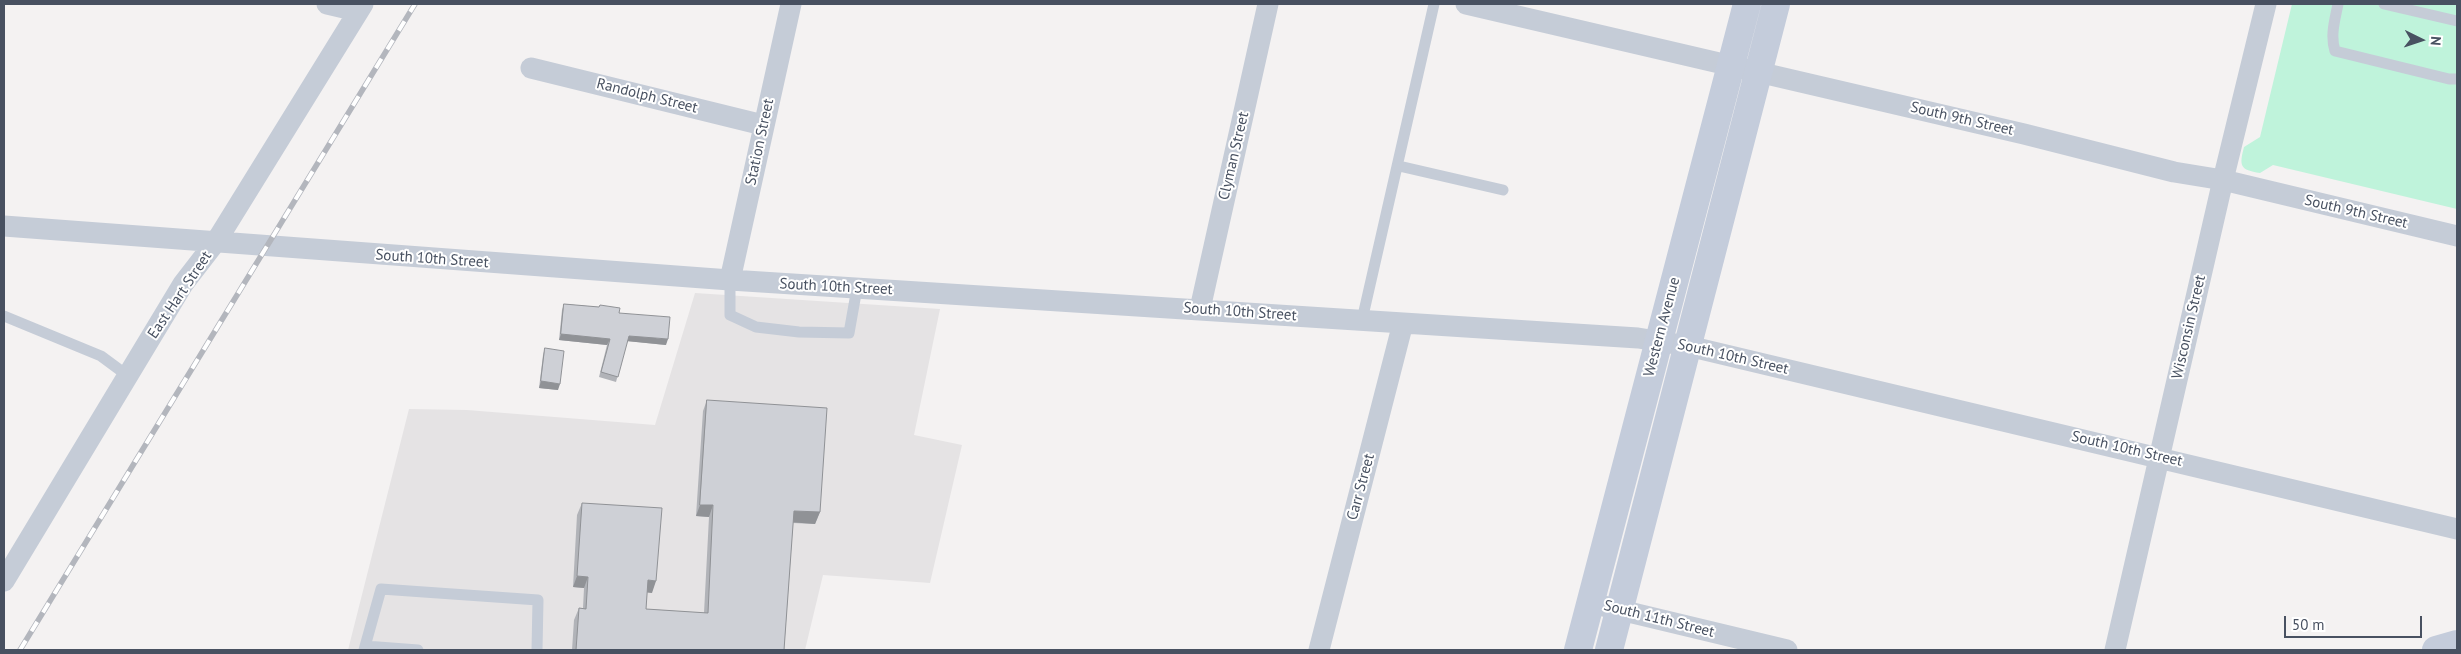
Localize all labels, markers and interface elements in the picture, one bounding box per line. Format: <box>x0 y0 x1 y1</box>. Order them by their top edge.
north arrow <box>2396 15 2446 65</box>
text: N <box>2427 36 2445 46</box>
street label: Randolph Street <box>595 75 699 117</box>
street label: Station Street <box>742 97 778 187</box>
street label: South 9th Street <box>1909 98 2015 140</box>
street label: Clyman Street <box>1215 110 1253 202</box>
street label: South 9th Street <box>2303 191 2409 233</box>
street label: South 10th Street <box>375 246 489 272</box>
street label: East Hart Street <box>144 248 216 342</box>
street label: Wisconsin Street <box>2168 273 2210 381</box>
street label: South 10th Street <box>779 275 893 299</box>
street label: Western Avenue <box>1640 275 1684 379</box>
street label: South 10th Street <box>1183 299 1297 325</box>
street label: South 10th Street <box>1676 335 1790 379</box>
street label: South 10th Street <box>2070 427 2184 471</box>
street label: Carr Street <box>1343 452 1379 522</box>
street label: South 11th Street <box>1602 597 1716 641</box>
scale bar <box>2286 606 2424 638</box>
text: 50 m <box>2292 615 2325 634</box>

